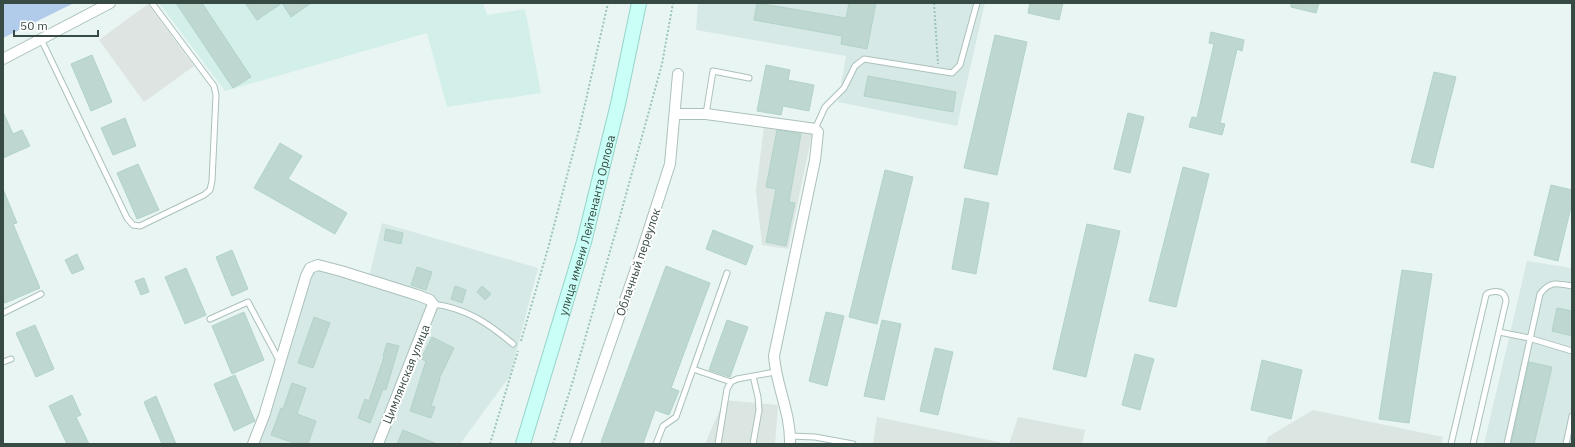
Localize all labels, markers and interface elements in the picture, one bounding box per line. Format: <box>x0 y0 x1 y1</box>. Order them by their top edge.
scale bar <box>14 12 98 38</box>
text: 50 m <box>20 18 48 33</box>
street label: улица имени Лейтенанта Орлова <box>555 133 618 317</box>
street label: Облачный переулок <box>612 206 664 318</box>
street label: Цимлянская улица <box>379 322 433 426</box>

